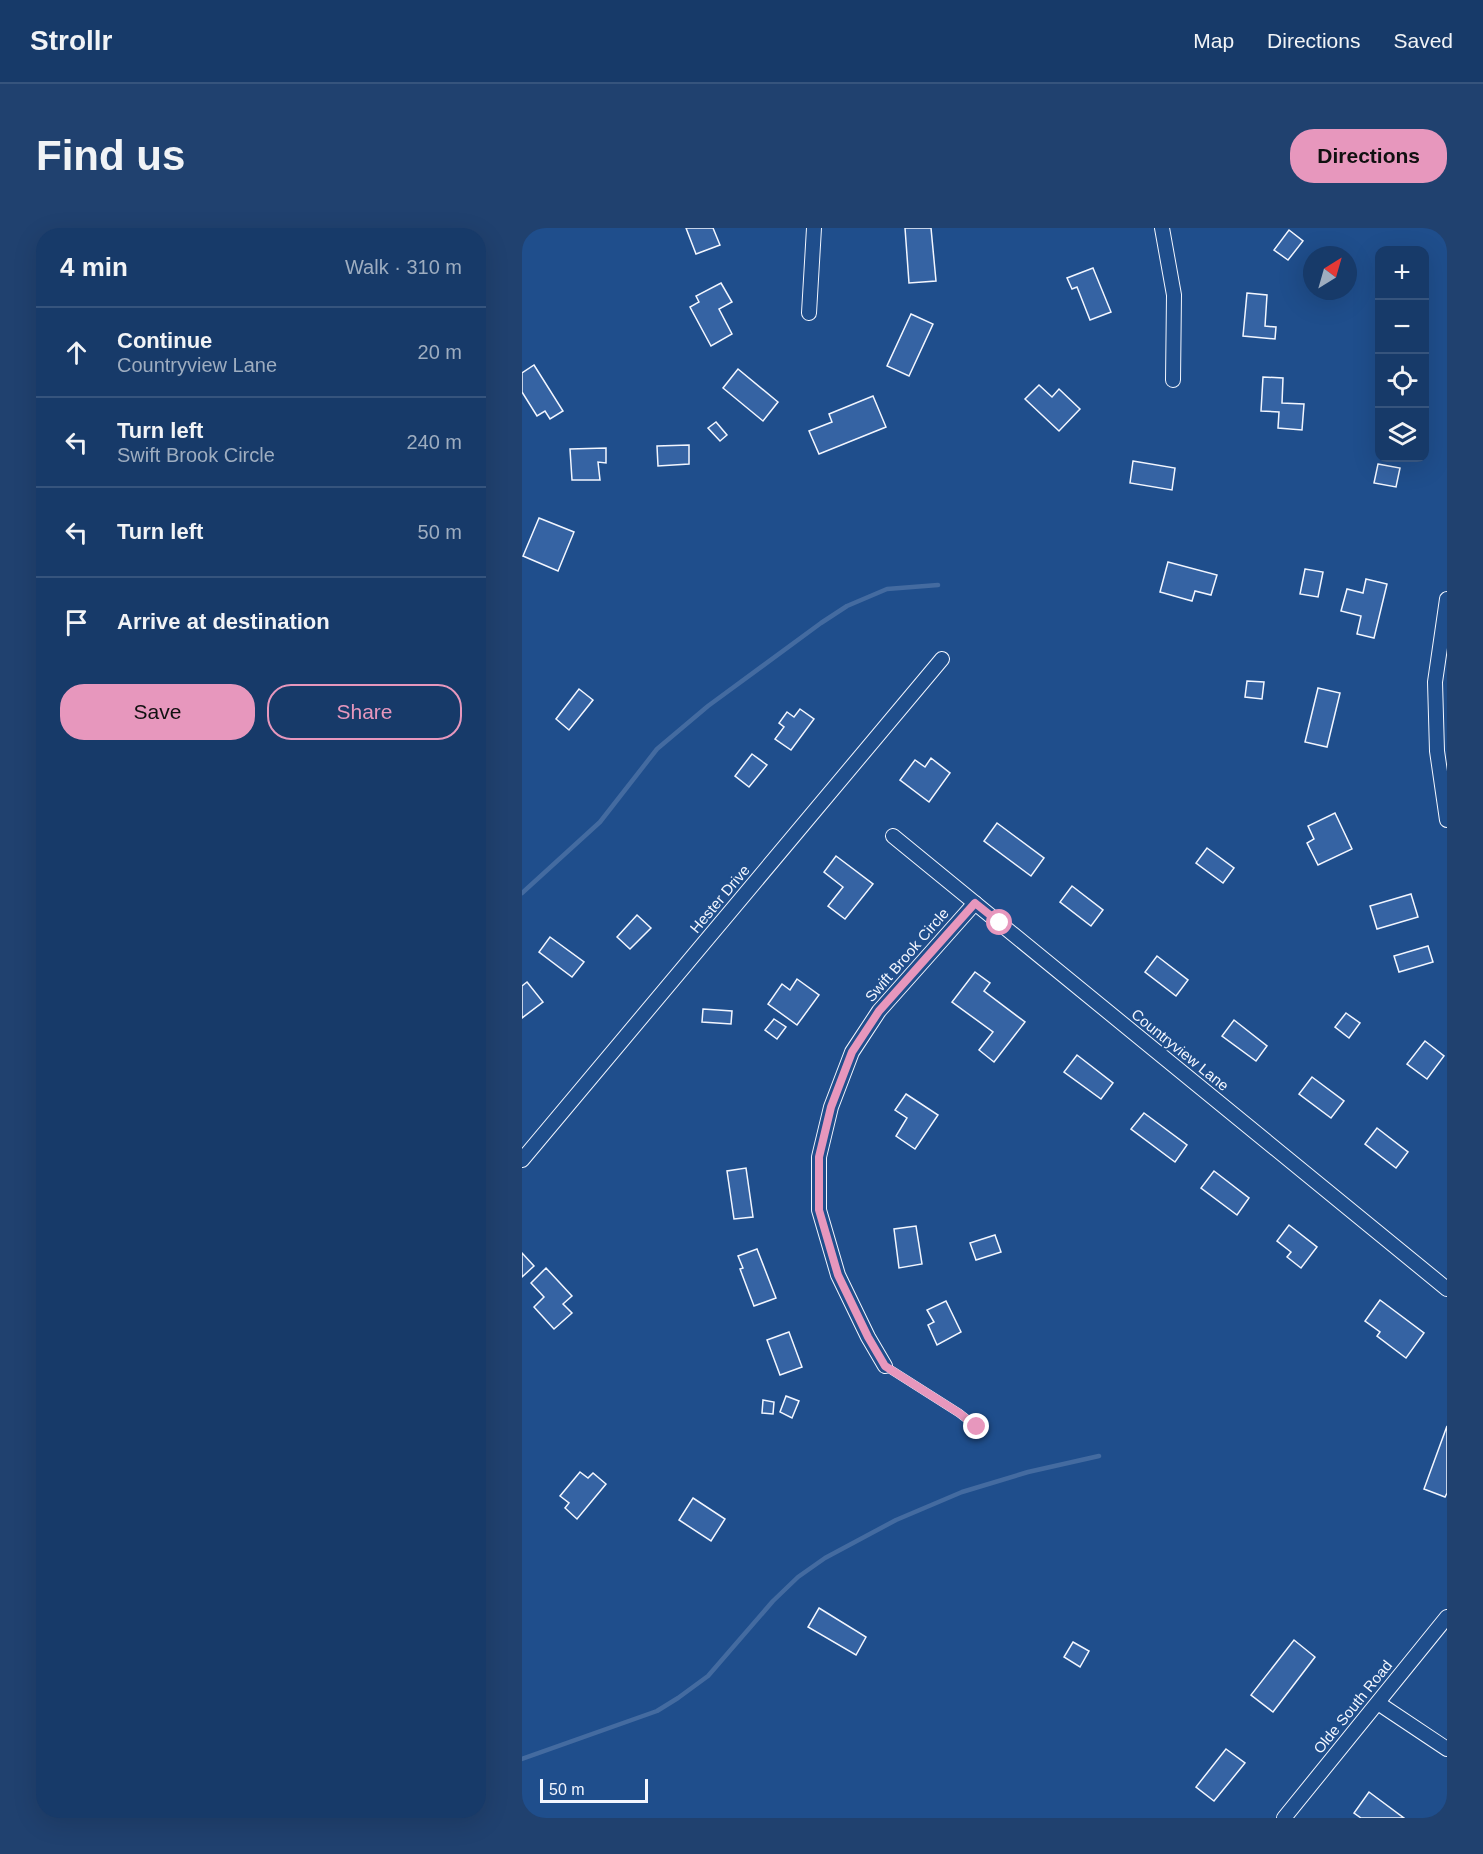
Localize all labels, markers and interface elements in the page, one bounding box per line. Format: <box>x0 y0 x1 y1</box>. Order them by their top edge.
text: Strollr <box>30 25 112 56</box>
text: Map <box>1193 29 1234 52</box>
text: Directions <box>1267 29 1360 52</box>
text: Saved <box>1393 29 1453 52</box>
button: Directions <box>1290 129 1447 183</box>
text: Find us <box>36 132 185 179</box>
north arrow <box>1303 246 1357 300</box>
map controls <box>1375 246 1429 462</box>
button: + <box>1375 246 1429 300</box>
text: 4 min <box>60 252 128 282</box>
text: Walk · 310 m <box>345 256 462 278</box>
button: − <box>1375 300 1429 354</box>
text: Continue <box>117 328 212 353</box>
icon: ahead <box>60 336 93 369</box>
text: 20 m <box>418 341 462 363</box>
text: Countryview Lane <box>117 354 277 376</box>
button: locate <box>1375 354 1429 408</box>
button: layers <box>1375 408 1429 462</box>
text: Turn left <box>117 418 203 443</box>
icon: left <box>60 426 93 459</box>
text: 240 m <box>406 431 462 453</box>
text: Swift Brook Circle <box>117 444 275 466</box>
icon: left <box>60 516 93 549</box>
text: Turn left <box>117 519 203 544</box>
text: 50 m <box>418 521 462 543</box>
icon: arrive <box>60 606 93 639</box>
text: Arrive at destination <box>117 609 330 634</box>
button: Save <box>60 684 255 740</box>
button: Share <box>267 684 462 740</box>
street label: Hester Drive <box>686 861 753 936</box>
street label: Swift Brook Circle <box>861 904 952 1005</box>
route start <box>986 909 1012 935</box>
street label: Countryview Lane <box>1128 1005 1232 1094</box>
route end <box>963 1413 989 1439</box>
street label: Olde South Road <box>1310 1657 1395 1757</box>
scale bar <box>540 1776 648 1804</box>
text: 50 m <box>549 1781 585 1798</box>

